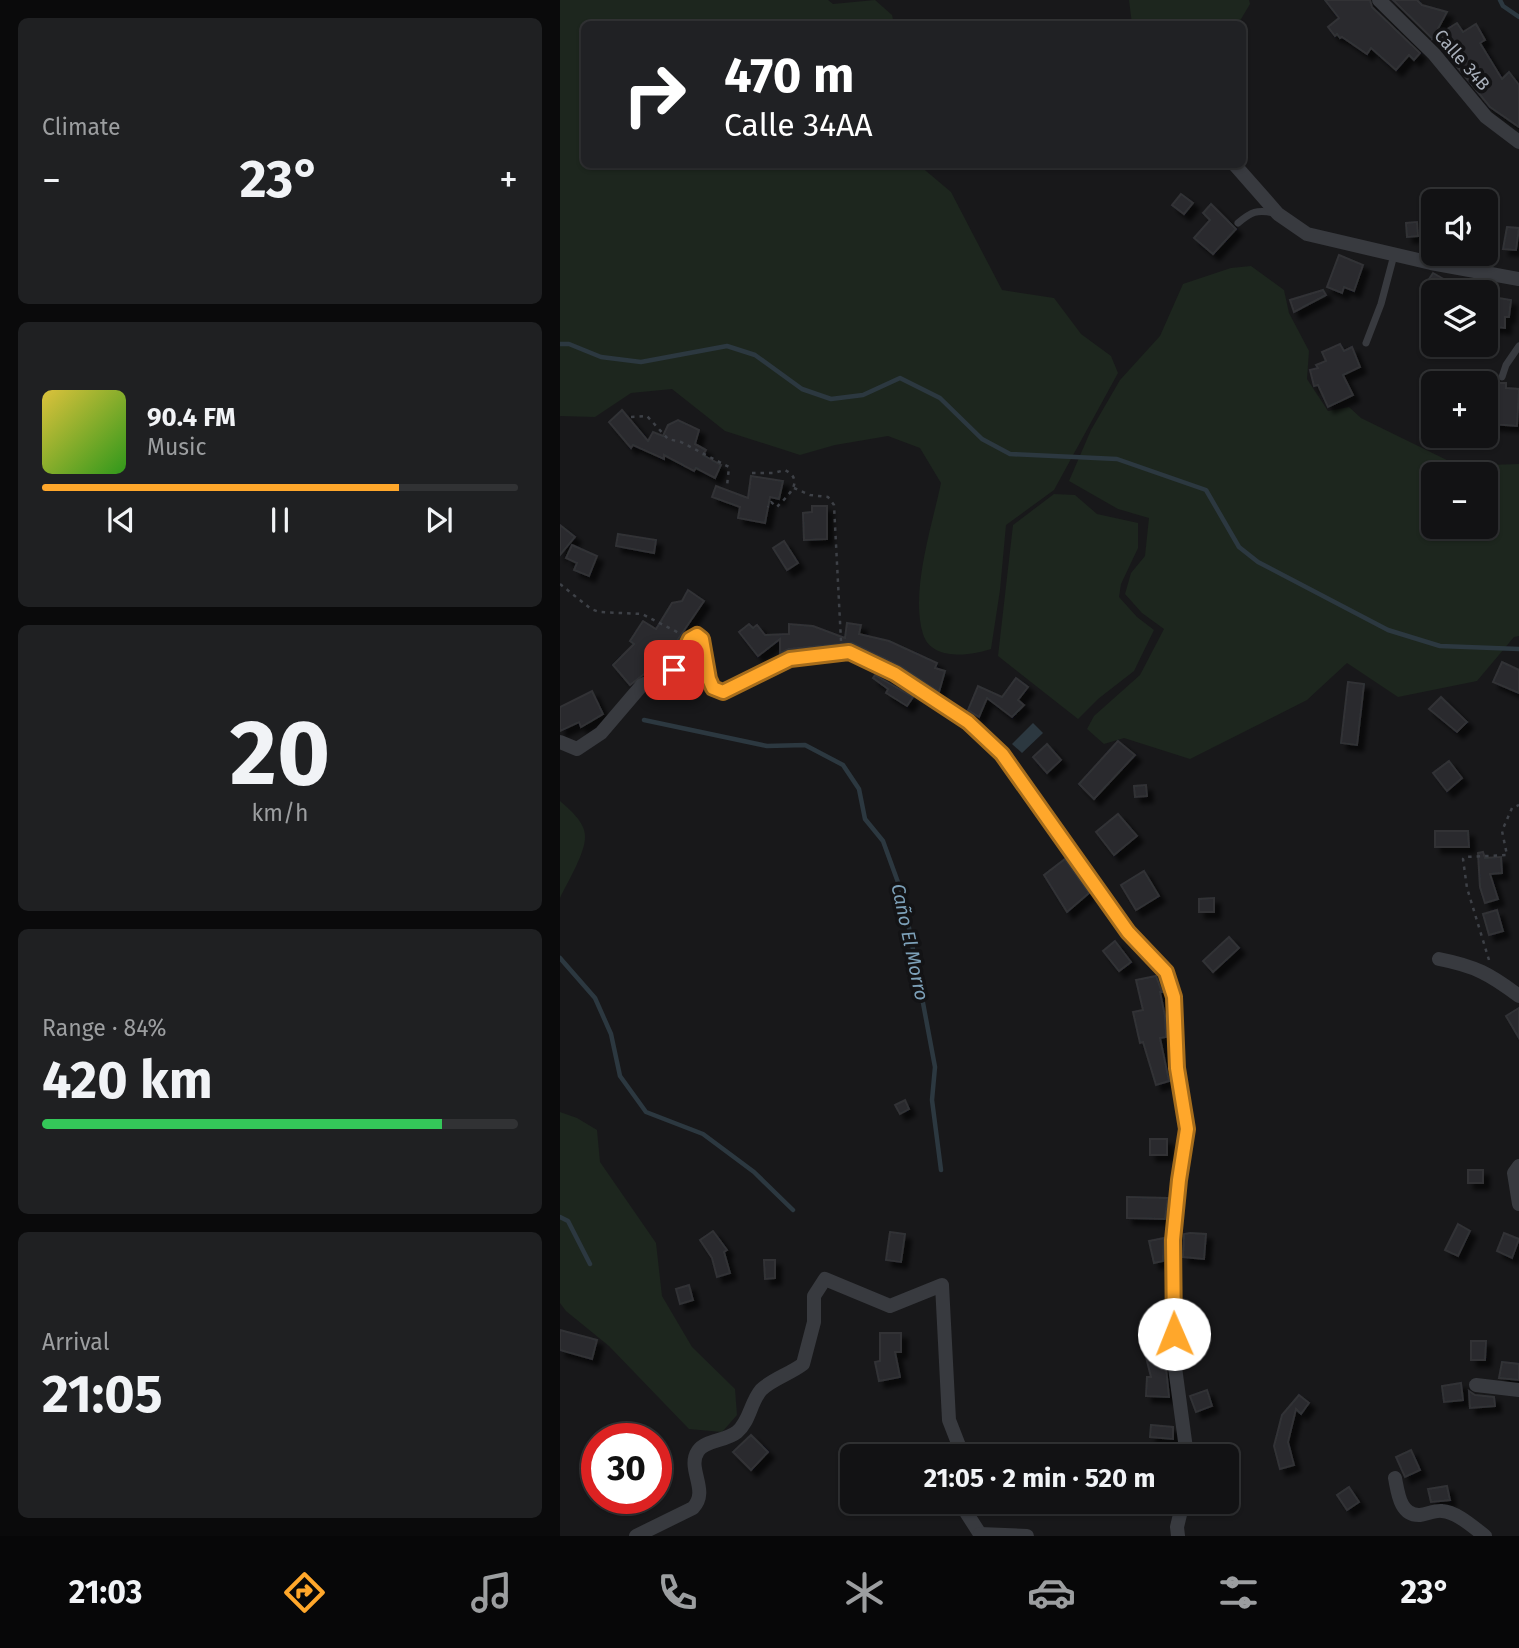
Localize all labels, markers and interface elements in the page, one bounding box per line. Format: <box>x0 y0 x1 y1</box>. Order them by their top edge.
street label: Calle 34B <box>1429 25 1495 95</box>
text: 470 m <box>724 46 854 105</box>
icon: right <box>609 49 700 140</box>
text: Calle 34AA <box>724 106 873 144</box>
text: Climate <box>42 113 121 141</box>
text: 23° <box>240 148 320 211</box>
text: − <box>42 157 61 203</box>
text: + <box>499 157 518 203</box>
map controls <box>1421 189 1498 539</box>
button: sound <box>1421 189 1498 266</box>
button: layers <box>1421 280 1498 357</box>
button: + <box>1421 371 1498 448</box>
text: 90.4 FM <box>147 402 236 433</box>
text: Music <box>147 433 207 461</box>
button: − <box>1421 462 1498 539</box>
icon: previous <box>102 501 140 539</box>
icon: pause <box>261 501 299 539</box>
icon: next <box>420 501 458 539</box>
pin <box>644 640 704 700</box>
icon: arrive <box>655 651 693 689</box>
text: 20 <box>230 699 330 808</box>
text: km/h <box>252 799 308 827</box>
water label: Caño El Morro <box>886 882 934 1002</box>
text: Range · 84% <box>42 1014 167 1042</box>
text: 420 km <box>42 1049 213 1112</box>
position arrow <box>1137 1297 1211 1371</box>
text: Arrival <box>42 1328 109 1356</box>
text: 21:05 <box>42 1363 163 1426</box>
speed limit sign: 30 <box>581 1423 672 1514</box>
text: 21:05 · 2 min · 520 m <box>924 1463 1155 1494</box>
icon: directions <box>280 1568 329 1617</box>
icon: music <box>467 1568 516 1617</box>
icon: phone <box>653 1568 702 1617</box>
icon: climate <box>840 1568 889 1617</box>
icon: car <box>1027 1568 1076 1617</box>
icon: filters <box>1214 1568 1263 1617</box>
text: 21:03 <box>69 1573 142 1611</box>
text: 23° <box>1400 1573 1450 1611</box>

